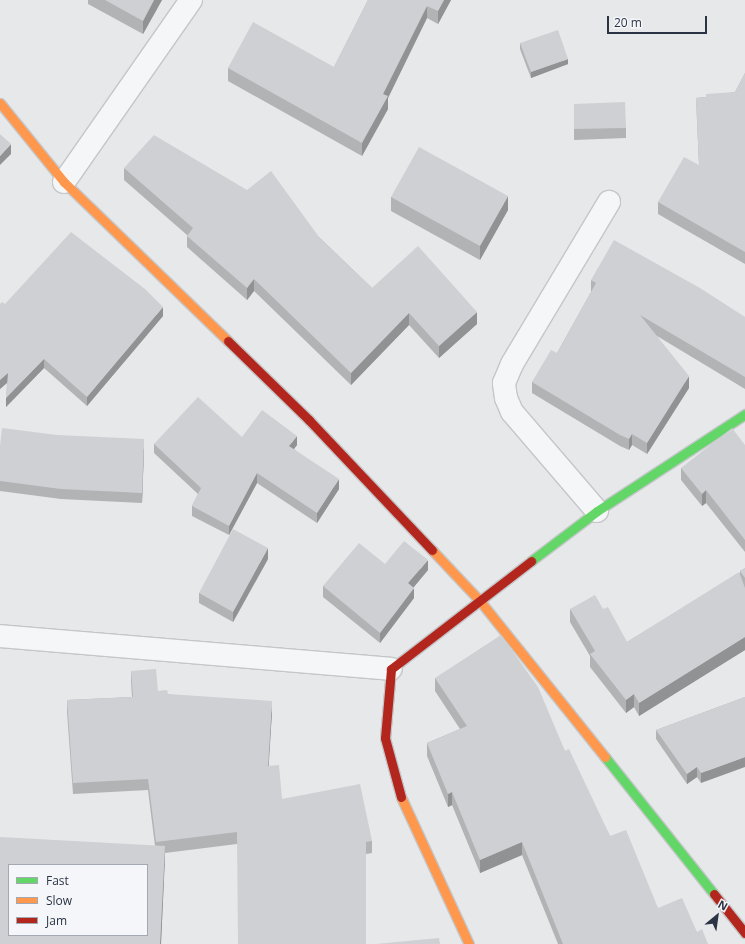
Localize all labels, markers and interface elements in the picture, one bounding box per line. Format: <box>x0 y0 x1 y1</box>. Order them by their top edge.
scale bar <box>609 8 709 34</box>
text: 20 m <box>614 14 642 31</box>
legend <box>8 864 148 936</box>
text: Fast <box>46 872 69 889</box>
text: Slow <box>46 892 72 909</box>
north arrow <box>697 896 737 936</box>
text: N <box>716 896 731 914</box>
text: Jam <box>46 912 67 929</box>

